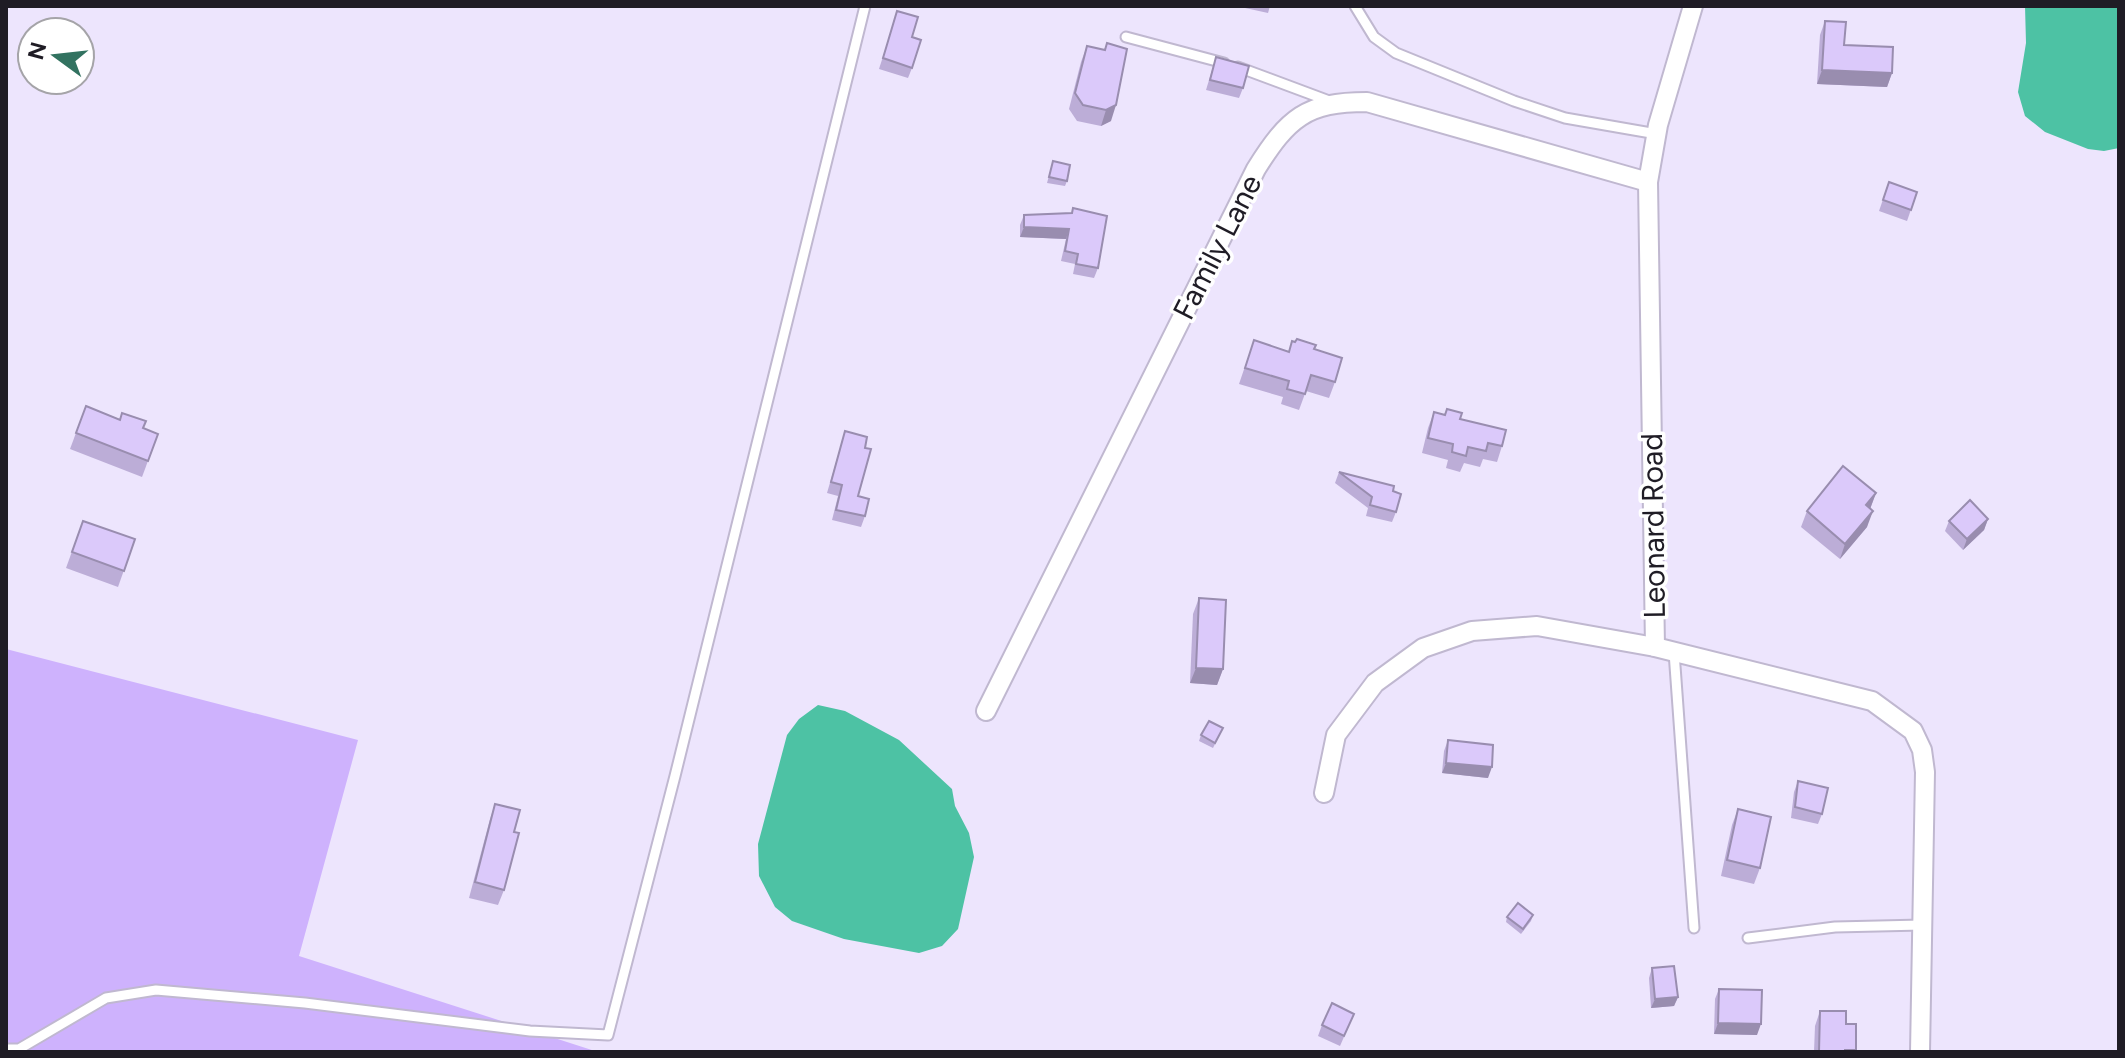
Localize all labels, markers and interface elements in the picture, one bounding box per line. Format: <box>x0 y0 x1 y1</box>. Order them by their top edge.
north arrow <box>16 16 96 96</box>
text: N <box>22 39 52 63</box>
street label: Family Lane <box>1165 168 1269 326</box>
street label: Leonard Road <box>1633 433 1673 619</box>

